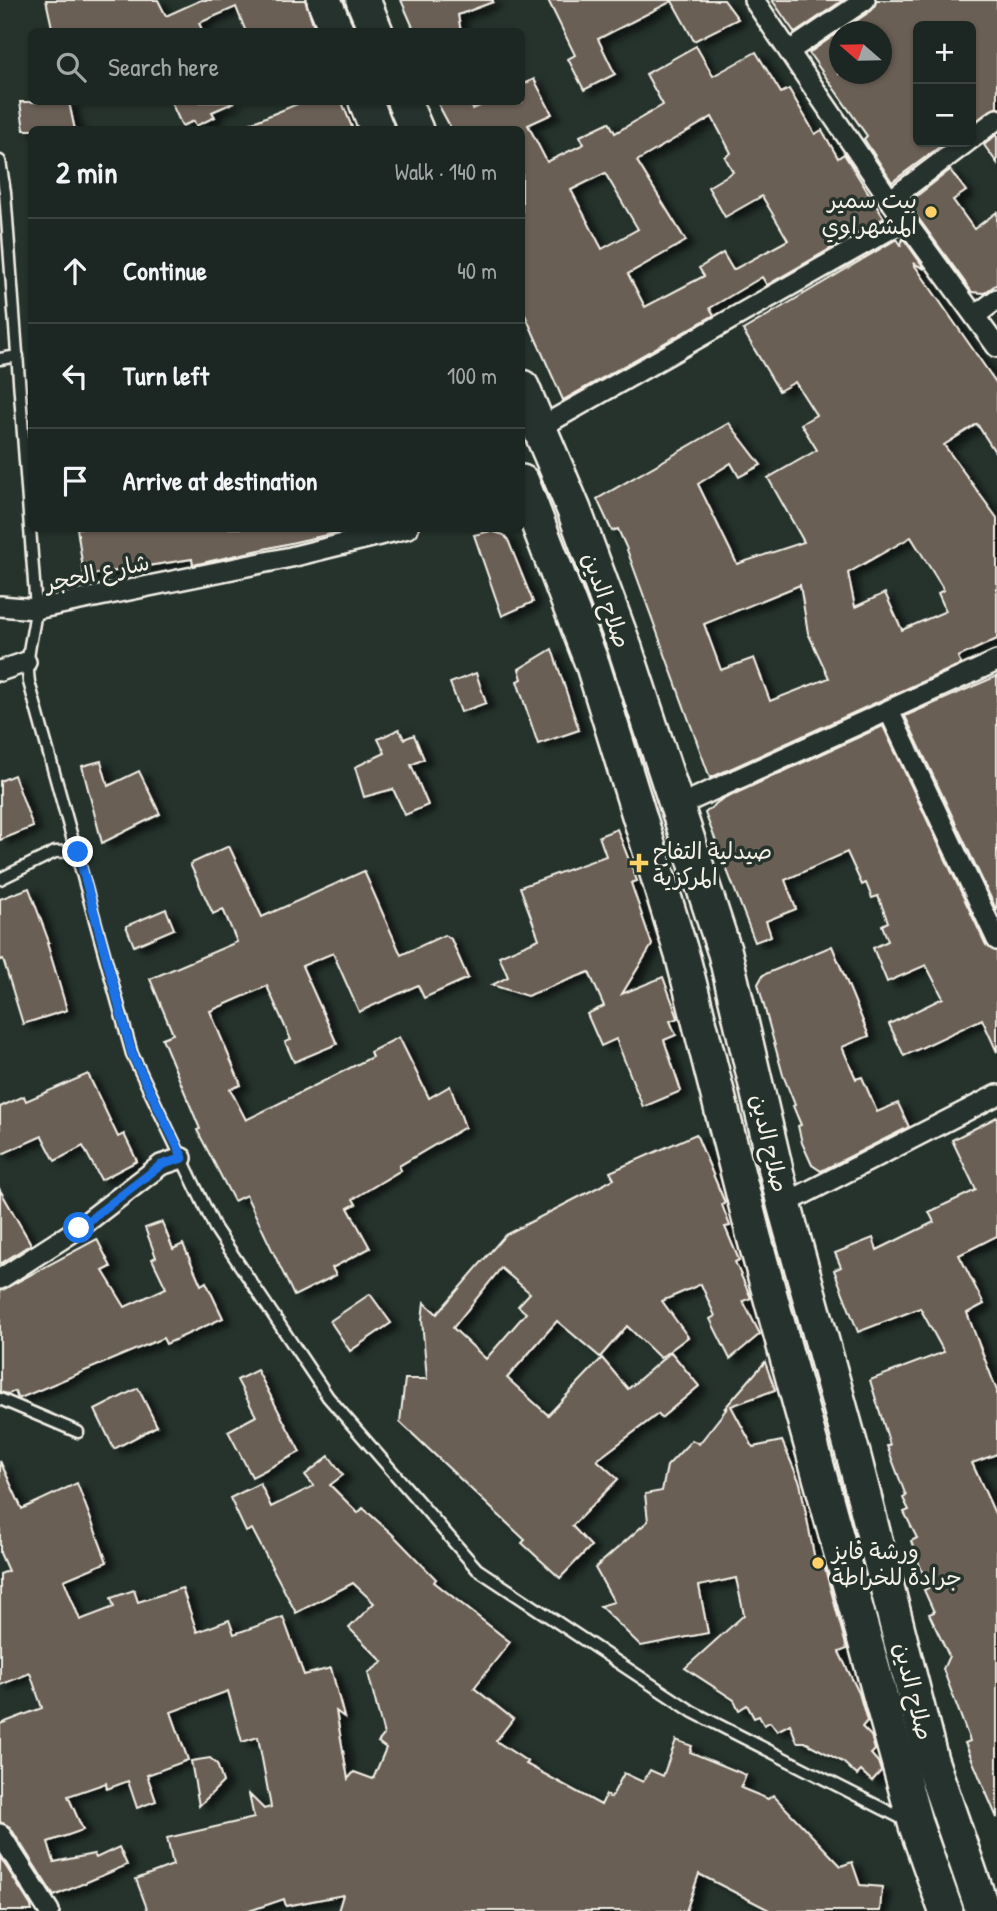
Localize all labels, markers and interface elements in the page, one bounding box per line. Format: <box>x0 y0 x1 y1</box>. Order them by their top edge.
north arrow <box>829 21 892 84</box>
map controls <box>913 21 976 147</box>
button: + <box>913 21 976 84</box>
search box <box>28 28 525 105</box>
icon: search <box>52 48 90 86</box>
text: Search here <box>108 49 219 84</box>
button: − <box>913 84 976 147</box>
text: 2 min <box>56 152 118 192</box>
text: Walk · 140 m <box>395 156 497 187</box>
place label: بيت سمير المشهراوي <box>822 184 917 243</box>
marker: بيت سمير المشهراوي <box>923 204 939 220</box>
icon: ahead <box>56 252 94 290</box>
text: Continue <box>123 253 207 288</box>
text: 40 m <box>457 255 497 286</box>
icon: left <box>56 357 94 395</box>
text: Turn left <box>123 358 209 393</box>
text: 100 m <box>447 360 497 391</box>
icon: arrive <box>56 462 94 500</box>
text: Arrive at destination <box>123 463 318 498</box>
street label: شارع الحجر <box>40 546 152 600</box>
street label: صلاح الدين <box>574 548 639 653</box>
place label: صيدلية التفاح المركزية <box>653 835 772 892</box>
route end <box>62 836 93 867</box>
marker: صيدلية التفاح المركزية <box>631 855 647 871</box>
street label: صلاح الدين <box>743 1091 796 1195</box>
route start <box>63 1212 94 1243</box>
place label: ورشة فايز جرادة للخراطة <box>830 1535 962 1592</box>
marker: ورشة فايز جرادة للخراطة <box>810 1555 826 1571</box>
street label: صلاح الدين <box>886 1639 941 1743</box>

